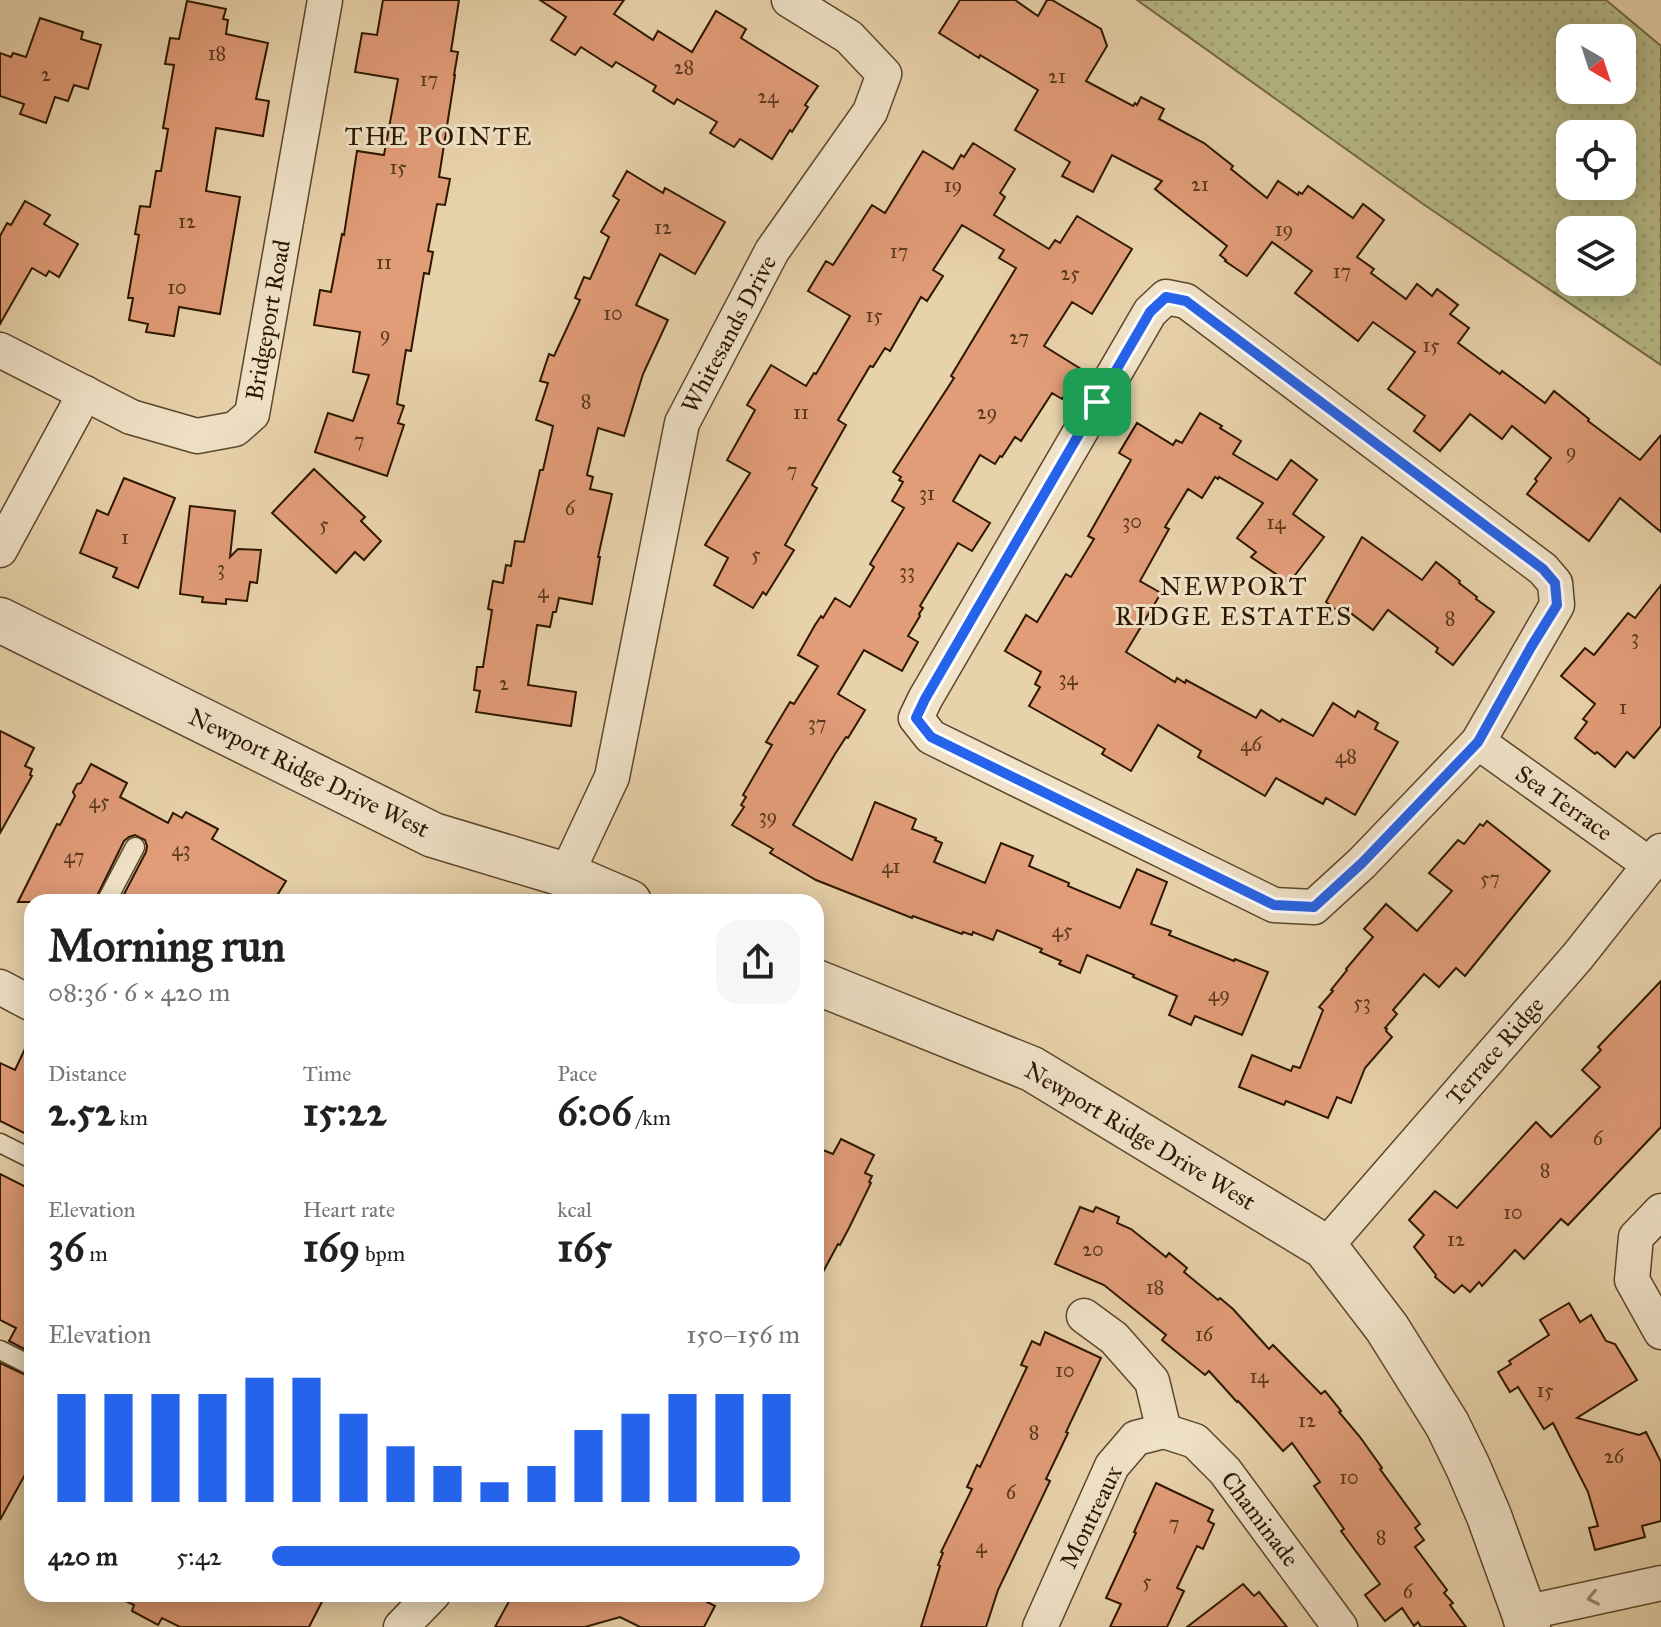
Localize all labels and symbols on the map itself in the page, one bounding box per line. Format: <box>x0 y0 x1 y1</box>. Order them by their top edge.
north arrow <box>1556 24 1636 104</box>
house number: 18 <box>208 41 226 65</box>
house number: 28 <box>674 55 694 79</box>
house number: 2 <box>41 62 51 86</box>
house number: 21 <box>1048 64 1066 88</box>
house number: 17 <box>420 67 438 91</box>
house number: 24 <box>757 84 779 108</box>
district label: THE POINTE <box>345 120 533 152</box>
house number: 15 <box>389 155 407 179</box>
house number: 21 <box>1191 172 1209 196</box>
house number: 19 <box>944 173 962 197</box>
house number: 12 <box>178 209 196 233</box>
house number: 12 <box>654 215 672 239</box>
house number: 19 <box>1275 217 1293 241</box>
street label: Bridgeport Road <box>239 237 297 403</box>
house number: 17 <box>890 239 908 263</box>
house number: 11 <box>376 250 392 274</box>
street label: Whitesands Drive <box>675 250 783 418</box>
house number: 17 <box>1333 259 1351 283</box>
house number: 25 <box>1060 261 1080 285</box>
house number: 10 <box>167 275 187 299</box>
house number: 10 <box>603 301 623 325</box>
house number: 15 <box>865 303 883 327</box>
house number: 9 <box>380 322 390 346</box>
house number: 27 <box>1009 325 1029 349</box>
house number: 15 <box>1422 333 1440 357</box>
pin <box>1063 368 1131 436</box>
house number: 8 <box>581 389 591 413</box>
house number: 11 <box>793 400 809 424</box>
house number: 29 <box>977 400 997 424</box>
house number: 7 <box>354 428 364 452</box>
house number: 9 <box>1566 439 1576 463</box>
house number: 7 <box>787 458 797 482</box>
house number: 31 <box>919 481 935 505</box>
house number: 6 <box>565 496 576 520</box>
house number: 30 <box>1122 509 1142 533</box>
house number: 14 <box>1266 510 1286 534</box>
house number: 5 <box>319 512 329 536</box>
house number: 1 <box>121 525 129 549</box>
house number: 5 <box>751 542 761 566</box>
house number: 3 <box>217 556 225 580</box>
house number: 33 <box>899 559 915 583</box>
district label: NEWPORT RIDGE ESTATES <box>1115 570 1353 632</box>
house number: 4 <box>537 579 549 603</box>
house number: 8 <box>1445 606 1455 630</box>
house number: 3 <box>1631 625 1639 649</box>
house number: 34 <box>1058 666 1078 690</box>
house number: 2 <box>499 671 509 695</box>
house number: 1 <box>1619 695 1627 719</box>
street label: Newport Ridge Drive West <box>184 702 435 845</box>
house number: 37 <box>808 711 826 735</box>
house number: 46 <box>1240 732 1262 756</box>
house number: 48 <box>1335 744 1357 768</box>
street label: Sea Terrace <box>1510 759 1618 847</box>
house number: 45 <box>89 789 109 813</box>
house number: 39 <box>759 804 777 828</box>
house number: 43 <box>171 837 191 861</box>
house number: 47 <box>64 844 84 868</box>
house number: 41 <box>881 854 901 878</box>
house number: 57 <box>1480 866 1500 890</box>
house number: 45 <box>1052 918 1072 942</box>
house number: 49 <box>1208 982 1230 1006</box>
house number: 53 <box>1353 990 1371 1014</box>
street label: Terrace Ridge <box>1440 990 1550 1112</box>
street label: Newport Ridge Drive West <box>1019 1055 1261 1217</box>
house number: 6 <box>1593 1126 1604 1150</box>
house number: 8 <box>1540 1158 1550 1182</box>
house number: 10 <box>1503 1200 1523 1224</box>
house number: 12 <box>1447 1227 1465 1251</box>
house number: 20 <box>1082 1237 1104 1261</box>
house number: 18 <box>1146 1275 1164 1299</box>
house number: 16 <box>1195 1322 1214 1346</box>
house number: 10 <box>1055 1358 1075 1382</box>
house number: 14 <box>1249 1364 1269 1388</box>
house number: 15 <box>1536 1378 1554 1402</box>
house number: 12 <box>1298 1408 1316 1432</box>
house number: 8 <box>1029 1420 1039 1444</box>
house number: 26 <box>1604 1444 1625 1468</box>
street label: Montreaux <box>1053 1460 1129 1573</box>
street label: Chaminade <box>1214 1465 1306 1573</box>
house number: 10 <box>1339 1465 1359 1489</box>
house number: 6 <box>1006 1480 1017 1504</box>
house number: 7 <box>1169 1511 1179 1535</box>
house number: 8 <box>1376 1525 1386 1549</box>
house number: 4 <box>975 1534 987 1558</box>
house number: 5 <box>1142 1569 1152 1593</box>
house number: 6 <box>1403 1579 1414 1603</box>
one-way arrow <box>1586 1589 1600 1606</box>

